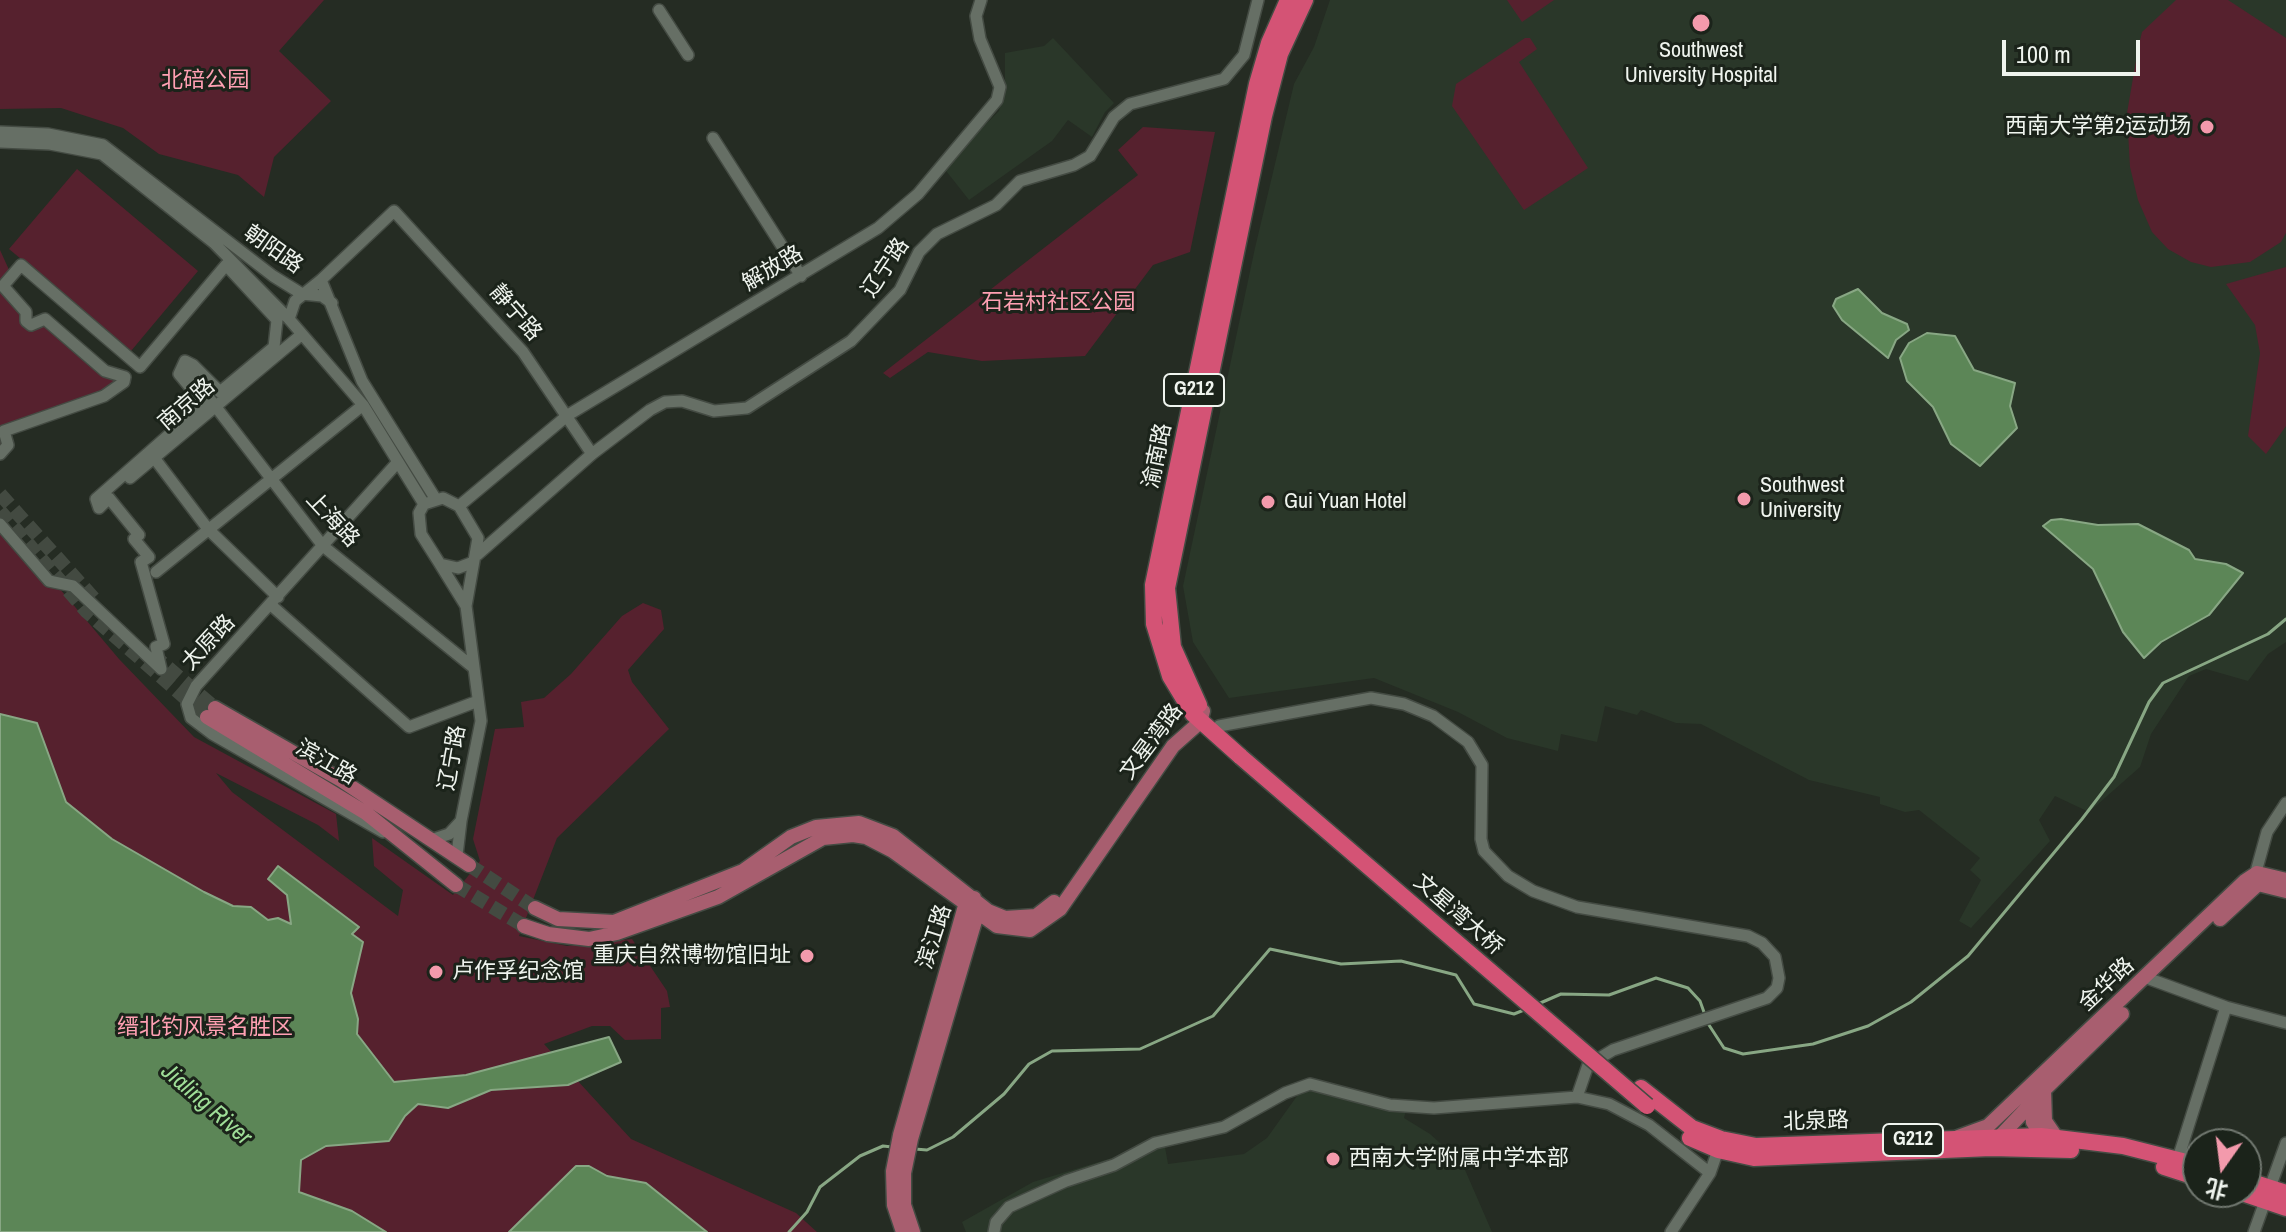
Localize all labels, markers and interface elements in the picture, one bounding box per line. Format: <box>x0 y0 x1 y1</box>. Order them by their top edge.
marker: Southwest University Hospital <box>1690 12 1712 34</box>
scale bar <box>2006 24 2144 74</box>
place label: Southwest University Hospital <box>1625 38 1777 90</box>
text: 100 m <box>2016 38 2071 70</box>
park label: 北碚公园 <box>161 68 249 94</box>
place label: 西南大学第2运动场 <box>2005 114 2191 140</box>
marker: 西南大学第2运动场 <box>2198 118 2216 136</box>
street label: 朝阳路 <box>238 220 308 280</box>
street label: 辽宁路 <box>857 233 915 303</box>
street label: 解放路 <box>738 241 808 297</box>
street label: 静宁路 <box>483 279 547 347</box>
park label: 石岩村社区公园 <box>981 290 1135 316</box>
street label: 南京路 <box>153 373 221 437</box>
road number: G212 <box>1164 374 1224 406</box>
street label: 渝南路 <box>1138 421 1178 491</box>
place label: Southwest University <box>1760 473 1844 524</box>
street label: 上海路 <box>300 487 364 553</box>
place label: Gui Yuan Hotel <box>1284 489 1406 515</box>
marker: Southwest University <box>1735 490 1753 508</box>
marker: Gui Yuan Hotel <box>1259 493 1277 511</box>
street label: 太原路 <box>177 610 241 676</box>
street label: 文星湾路 <box>1115 699 1189 785</box>
street label: 辽宁路 <box>434 723 472 793</box>
street label: 滨江路 <box>291 735 361 791</box>
street label: 文星湾大桥 <box>1408 869 1508 961</box>
street label: 滨江路 <box>912 902 958 972</box>
place label: 重庆自然博物馆旧址 <box>593 943 791 969</box>
marker: 重庆自然博物馆旧址 <box>798 947 816 965</box>
street label: 金华路 <box>2074 953 2140 1017</box>
place label: 卢作孚纪念馆 <box>452 959 584 985</box>
marker: 卢作孚纪念馆 <box>427 963 445 981</box>
park label: 缙北钓风景名胜区 <box>117 1015 293 1041</box>
water label: Jialing River <box>155 1058 257 1152</box>
street label: 北泉路 <box>1783 1108 1849 1136</box>
road number: G212 <box>1883 1124 1943 1156</box>
north arrow <box>2182 1128 2262 1208</box>
place label: 西南大学附属中学本部 <box>1349 1146 1569 1172</box>
marker: 西南大学附属中学本部 <box>1324 1150 1342 1168</box>
text: 北 <box>2202 1172 2231 1207</box>

